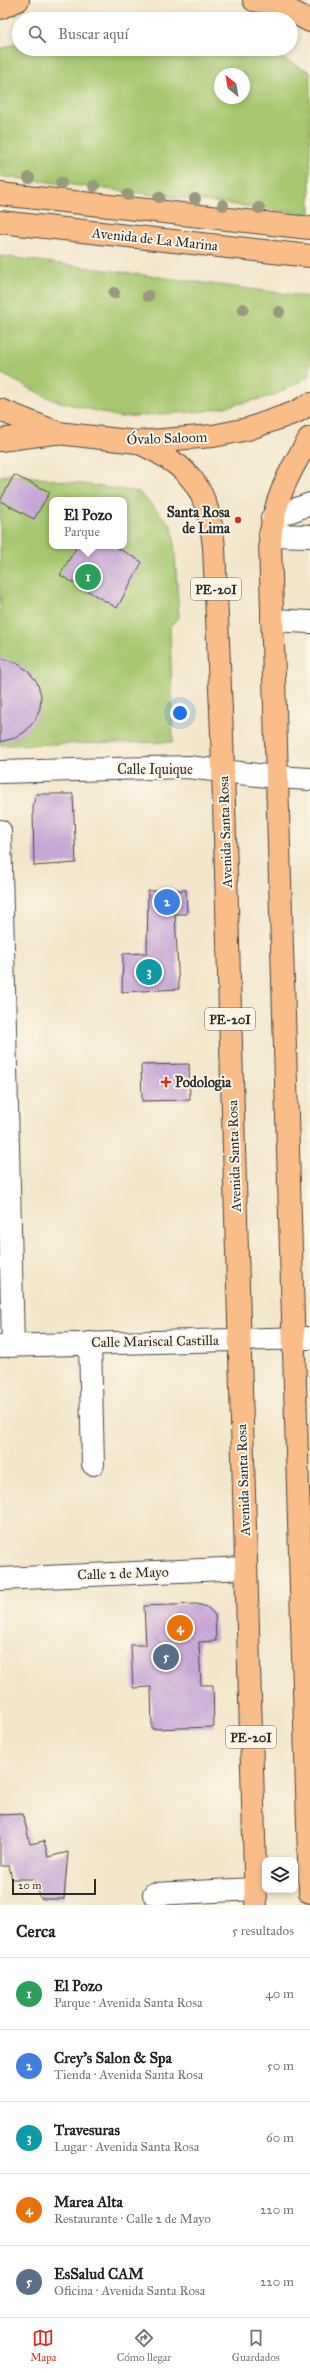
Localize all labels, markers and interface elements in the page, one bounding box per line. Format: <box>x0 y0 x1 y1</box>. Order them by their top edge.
search box <box>12 12 298 56</box>
icon: search <box>26 23 48 45</box>
text: Buscar aquí <box>58 25 129 43</box>
north arrow <box>214 68 250 104</box>
street label: Avenida de La Marina <box>90 224 219 255</box>
street label: Óvalo Saloom <box>126 427 208 448</box>
popup <box>49 497 127 549</box>
place label: Santa Rosa de Lima <box>167 504 231 537</box>
text: El Pozo <box>64 506 112 524</box>
marker: Santa Rosa de Lima <box>233 515 243 525</box>
text: Parque <box>64 524 100 540</box>
pin: 1 <box>75 562 101 592</box>
road number: PE-20I <box>191 578 241 600</box>
your location <box>170 703 190 723</box>
street label: Calle Iquique <box>117 761 193 779</box>
street label: Avenida Santa Rosa <box>215 776 236 889</box>
pin: 2 <box>154 887 180 917</box>
pin: 3 <box>136 957 162 987</box>
road number: PE-20I <box>205 1008 255 1030</box>
place label: Podologia <box>175 1074 232 1092</box>
marker: Podologia <box>160 1076 172 1088</box>
street label: Avenida Santa Rosa <box>224 1100 245 1213</box>
street label: Calle Mariscal Castilla <box>91 1332 219 1351</box>
street label: Avenida Santa Rosa <box>233 1424 254 1537</box>
street label: Calle 2 de Mayo <box>77 1563 169 1584</box>
pin: 4 <box>167 1613 193 1643</box>
pin: 5 <box>153 1642 179 1672</box>
road number: PE-20I <box>226 1726 276 1748</box>
map controls <box>262 1857 298 1893</box>
button: layers <box>262 1857 298 1893</box>
scale bar <box>12 1877 96 1896</box>
text: 20 m <box>18 1879 41 1892</box>
text: Cerca <box>16 1921 55 1942</box>
text: 5 resultados <box>232 1923 294 1939</box>
text: El Pozo <box>54 1977 103 1995</box>
text: 1 <box>26 1986 32 2002</box>
text: 40 m <box>265 1986 294 2002</box>
text: Parque · Avenida Santa Rosa <box>54 1995 202 2011</box>
text: Crey's Salon & Spa <box>54 2049 172 2067</box>
text: 2 <box>26 2058 32 2074</box>
text: 50 m <box>267 2058 294 2074</box>
text: Tienda · Avenida Santa Rosa <box>54 2067 203 2083</box>
text: Travesuras <box>54 2121 120 2139</box>
text: 3 <box>26 2130 32 2146</box>
text: 60 m <box>266 2130 294 2146</box>
text: Lugar · Avenida Santa Rosa <box>54 2139 199 2155</box>
text: Marea Alta <box>54 2193 123 2211</box>
text: 4 <box>25 2202 33 2218</box>
text: 220 m <box>260 2202 294 2218</box>
text: Restaurante · Calle 2 de Mayo <box>54 2211 211 2227</box>
text: EsSalud CAM <box>54 2265 144 2283</box>
text: 5 <box>26 2274 32 2290</box>
text: 220 m <box>260 2274 294 2290</box>
text: Oficina · Avenida Santa Rosa <box>54 2283 205 2299</box>
tab: Mapa <box>30 2327 56 2364</box>
tab: Cómo llegar <box>117 2327 171 2364</box>
tab: Guardados <box>232 2327 280 2364</box>

